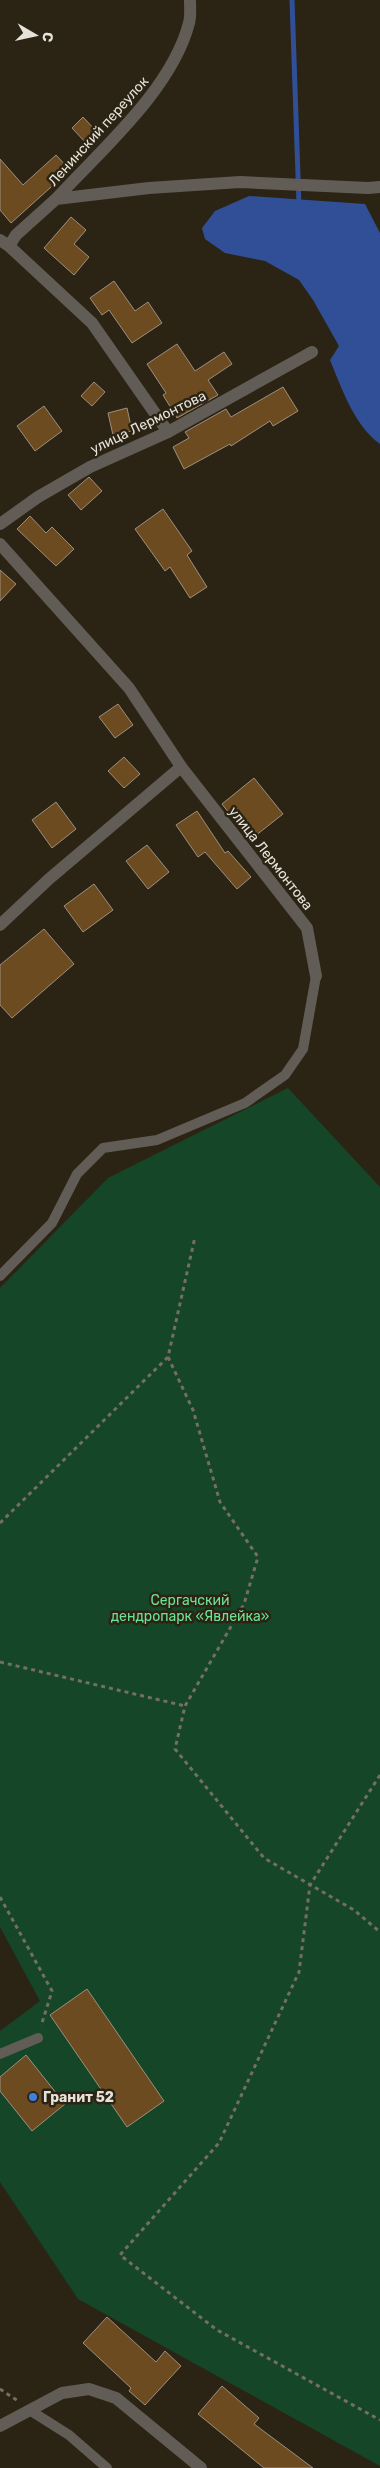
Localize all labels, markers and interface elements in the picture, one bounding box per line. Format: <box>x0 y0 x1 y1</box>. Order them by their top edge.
north arrow <box>10 10 60 60</box>
text: С <box>38 31 57 43</box>
street label: Ленинский переулок <box>45 73 153 190</box>
street label: улица Лермонтова <box>88 387 209 458</box>
street label: улица Лермонтова <box>225 803 316 913</box>
park label: Сергачский дендропарк «Явлейка» <box>111 1592 269 1625</box>
place label: Гранит 52 <box>43 2089 114 2106</box>
marker: Гранит 52 <box>27 2091 39 2103</box>

